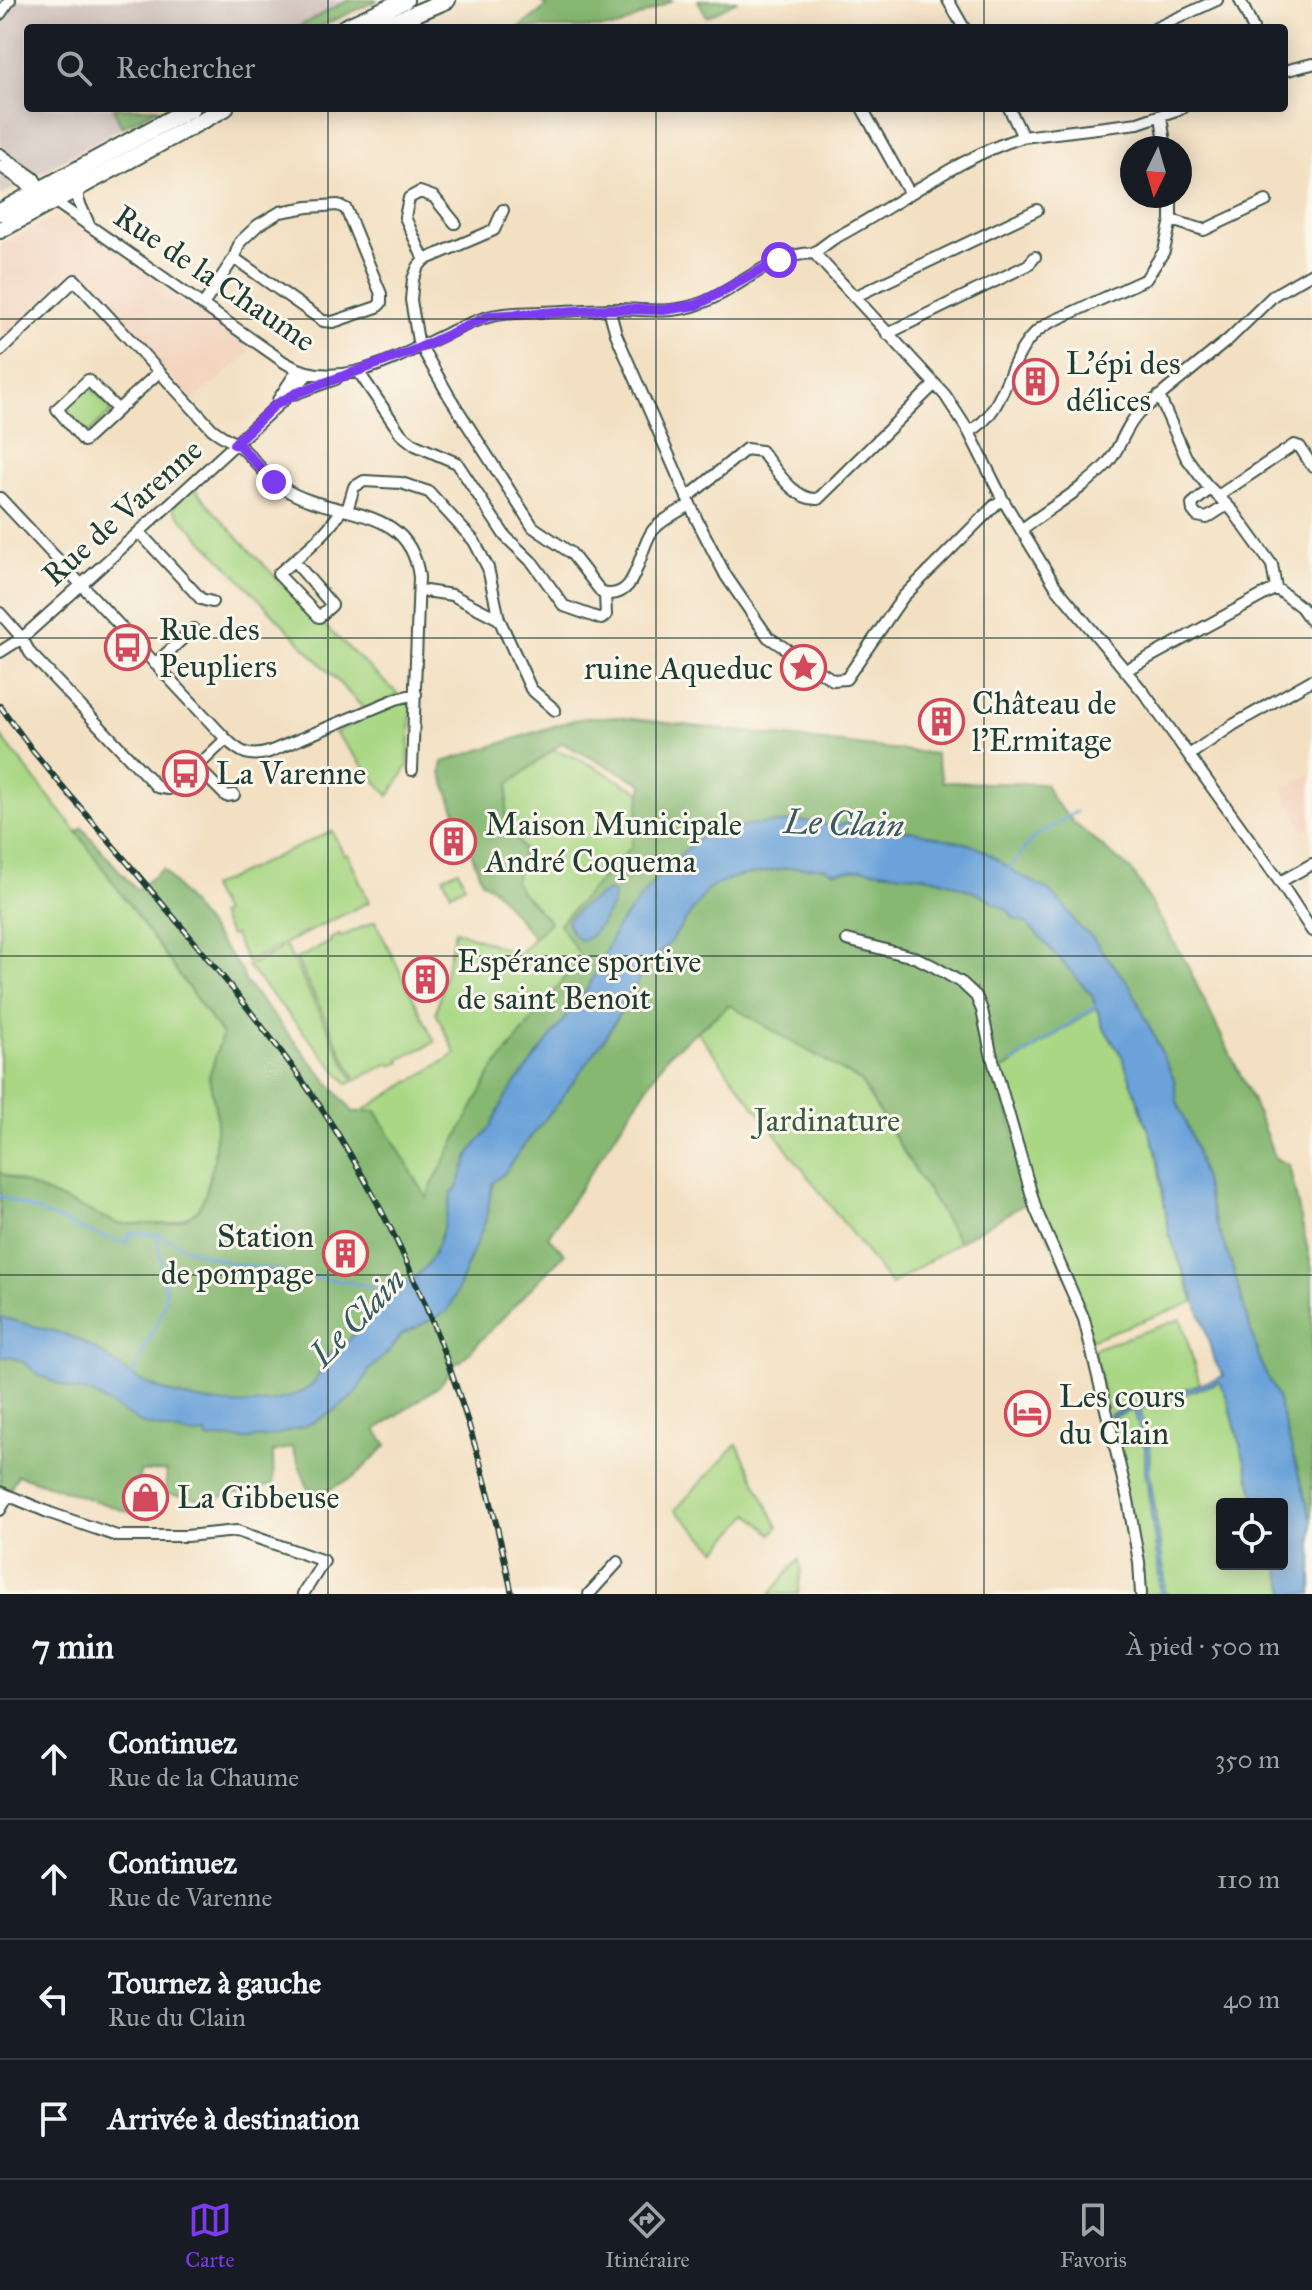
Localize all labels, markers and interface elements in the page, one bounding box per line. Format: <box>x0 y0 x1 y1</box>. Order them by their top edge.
search box <box>24 24 1288 112</box>
icon: search <box>52 46 96 90</box>
text: Rechercher <box>116 50 255 86</box>
north arrow <box>1120 136 1192 208</box>
street label: Rue de la Chaume <box>106 197 323 360</box>
route start <box>761 242 797 278</box>
place label: L'épi des délices <box>1066 344 1181 420</box>
building icon: L'épi des délices <box>1011 357 1059 405</box>
street label: Rue de Varenne <box>34 430 210 594</box>
route end <box>256 464 292 500</box>
place label: Rue des Peupliers <box>159 610 277 686</box>
bus stop icon: Rue des Peupliers <box>104 623 152 671</box>
place icon: ruine Aqueduc <box>780 644 828 692</box>
place label: ruine Aqueduc <box>584 649 773 688</box>
place label: Château de l'Ermitage <box>972 684 1117 760</box>
building icon: Château de l'Ermitage <box>917 697 965 745</box>
bus stop icon: La Varenne <box>161 749 209 797</box>
place label: La Varenne <box>216 754 366 793</box>
water label: Le Clain <box>781 801 905 846</box>
place label: Maison Municipale André Coquema <box>483 805 742 881</box>
building icon: Maison Municipale André Coquema <box>430 818 478 866</box>
place label: Espérance sportive de saint Benoit <box>457 942 702 1018</box>
building icon: Espérance sportive de saint Benoit <box>402 955 450 1003</box>
park label: Jardinature <box>751 1101 900 1140</box>
place label: Station de pompage <box>161 1217 314 1293</box>
building icon: Station de pompage <box>321 1230 369 1278</box>
water label: Le Clain <box>300 1260 414 1376</box>
place label: Les cours du Clain <box>1059 1377 1185 1453</box>
hotel icon: Les cours du Clain <box>1004 1390 1052 1438</box>
shop icon: La Gibbeuse <box>122 1473 170 1521</box>
place label: La Gibbeuse <box>177 1478 340 1517</box>
map controls <box>1216 1498 1288 1570</box>
button: locate <box>1216 1498 1288 1570</box>
text: 7 min <box>32 1626 114 1667</box>
text: À pied · 500 m <box>1126 1630 1280 1662</box>
text: Continuez <box>108 1725 237 1761</box>
icon: ahead <box>32 1737 76 1781</box>
text: 350 m <box>1215 1743 1280 1775</box>
text: Rue de la Chaume <box>108 1761 299 1793</box>
text: Continuez <box>108 1845 237 1881</box>
icon: ahead <box>32 1857 76 1901</box>
text: 110 m <box>1217 1863 1280 1895</box>
text: Rue de Varenne <box>108 1881 272 1913</box>
text: Tournez à gauche <box>108 1965 321 2001</box>
icon: left <box>32 1977 76 2021</box>
text: 40 m <box>1223 1983 1280 2015</box>
text: Rue du Clain <box>108 2001 246 2033</box>
icon: arrive <box>32 2097 76 2141</box>
text: Arrivée à destination <box>108 2101 360 2137</box>
tab: Carte <box>185 2198 235 2273</box>
tab: Itinéraire <box>605 2198 690 2273</box>
tab: Favoris <box>1060 2198 1127 2273</box>

